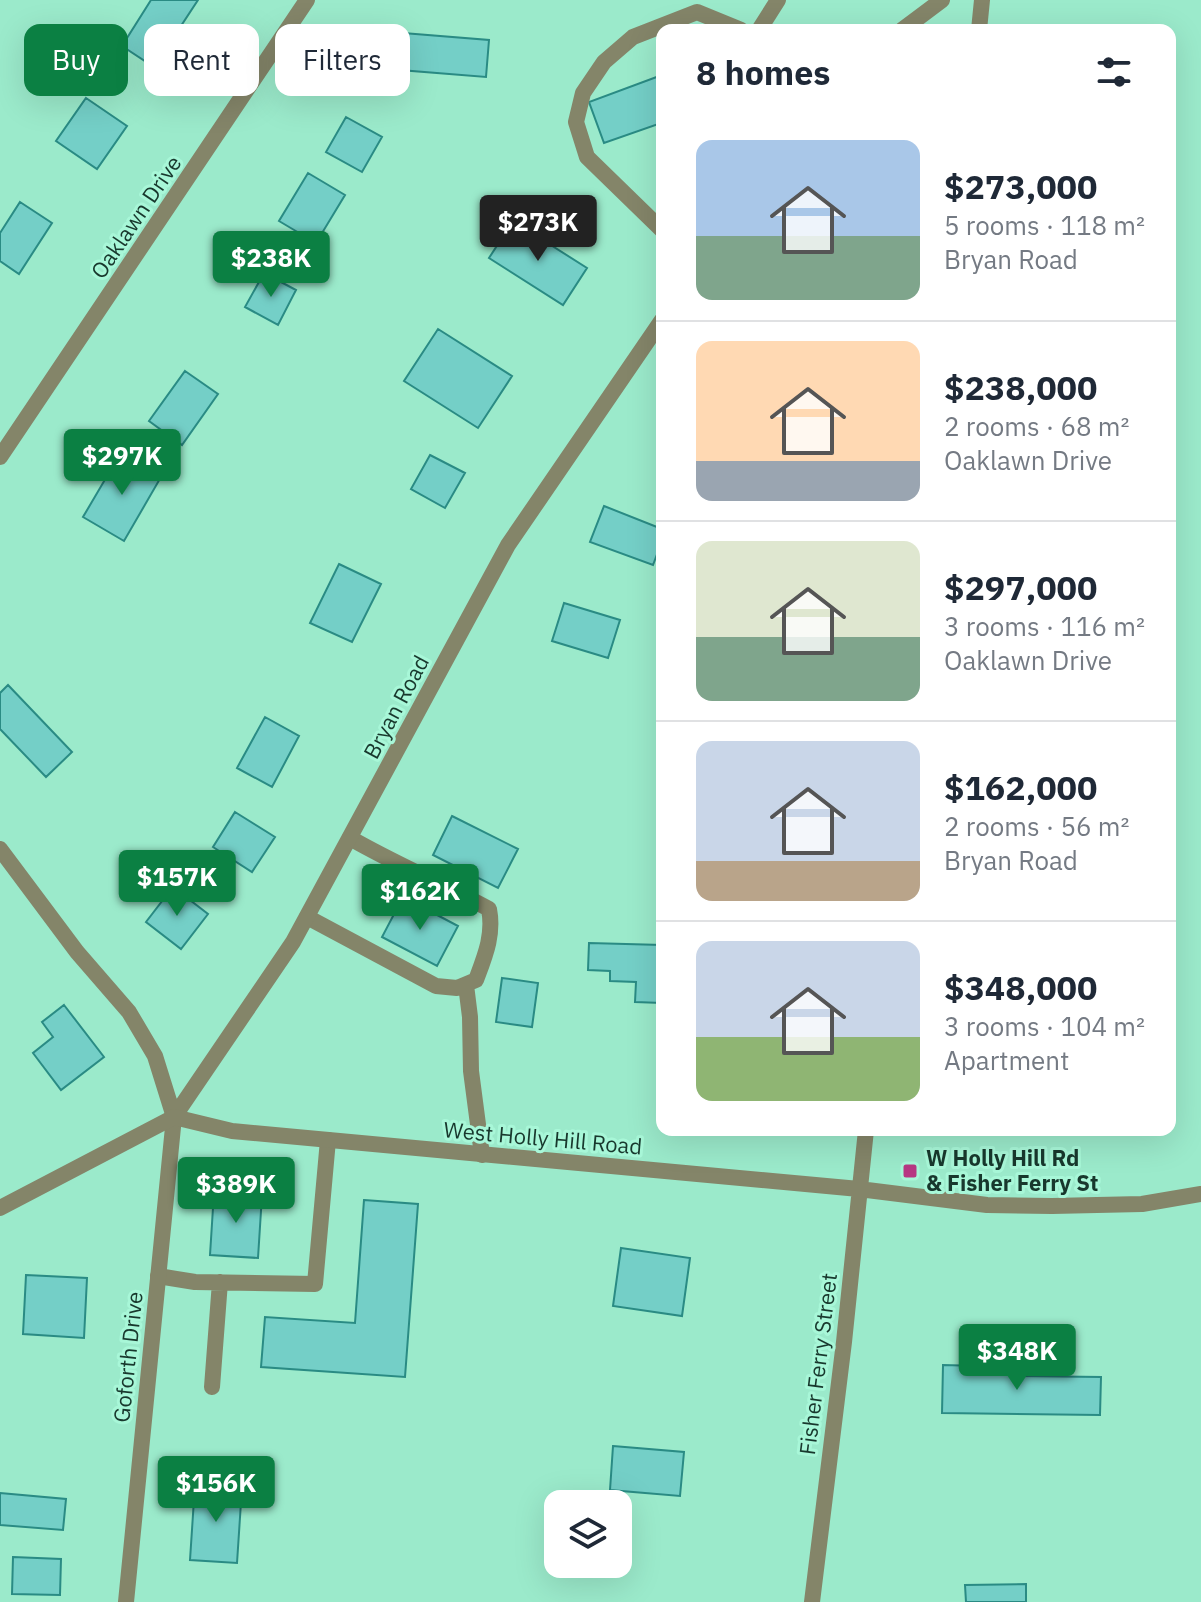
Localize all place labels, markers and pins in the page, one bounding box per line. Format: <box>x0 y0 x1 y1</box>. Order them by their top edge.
pin: $273K <box>482 195 594 263</box>
pin: $238K <box>215 231 327 299</box>
pin: $297K <box>66 429 178 497</box>
pin: $157K <box>121 850 233 918</box>
pin: $162K <box>364 864 476 932</box>
place label: W Holly Hill Rd & Fisher Ferry St <box>926 1143 1098 1197</box>
pin: $389K <box>180 1157 292 1225</box>
marker: W Holly Hill Rd & Fisher Ferry St <box>901 1162 919 1180</box>
pin: $348K <box>961 1324 1073 1392</box>
pin: $156K <box>160 1456 272 1524</box>

